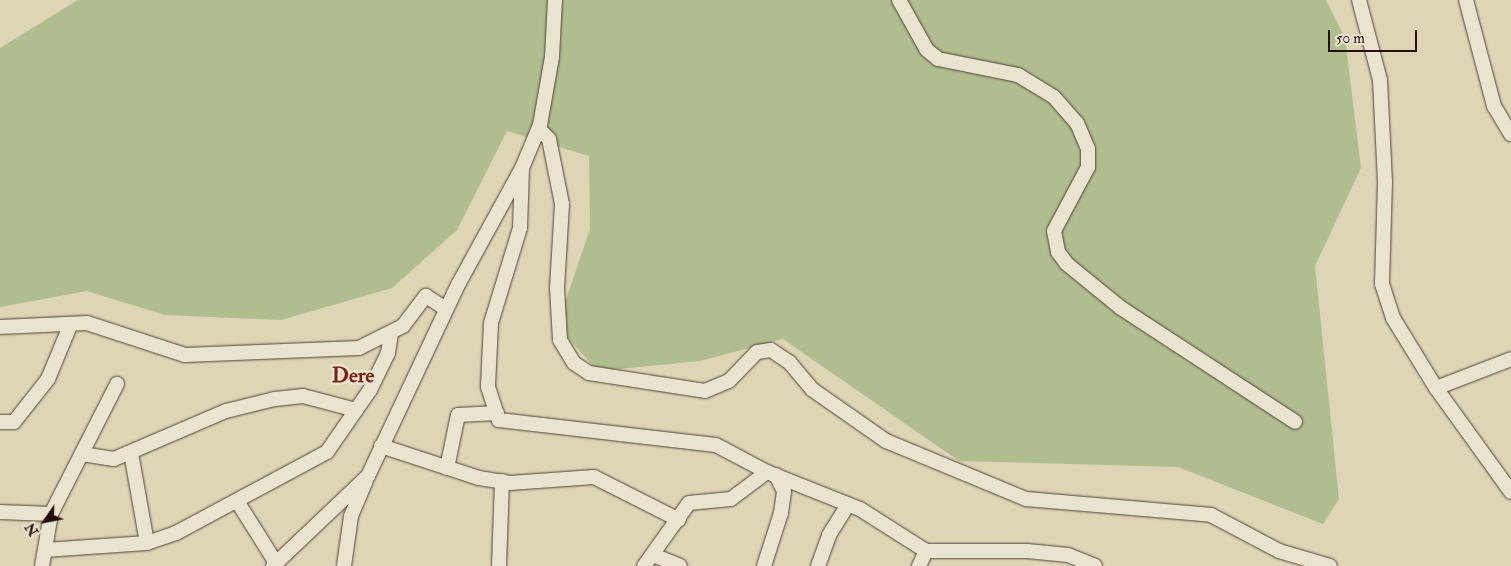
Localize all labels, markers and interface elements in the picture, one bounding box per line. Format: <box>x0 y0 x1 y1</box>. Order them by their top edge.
scale bar <box>1331 20 1420 52</box>
text: 50 m <box>1336 29 1365 48</box>
district label: Dere <box>332 363 374 389</box>
north arrow <box>20 496 70 546</box>
text: N <box>21 520 43 539</box>

